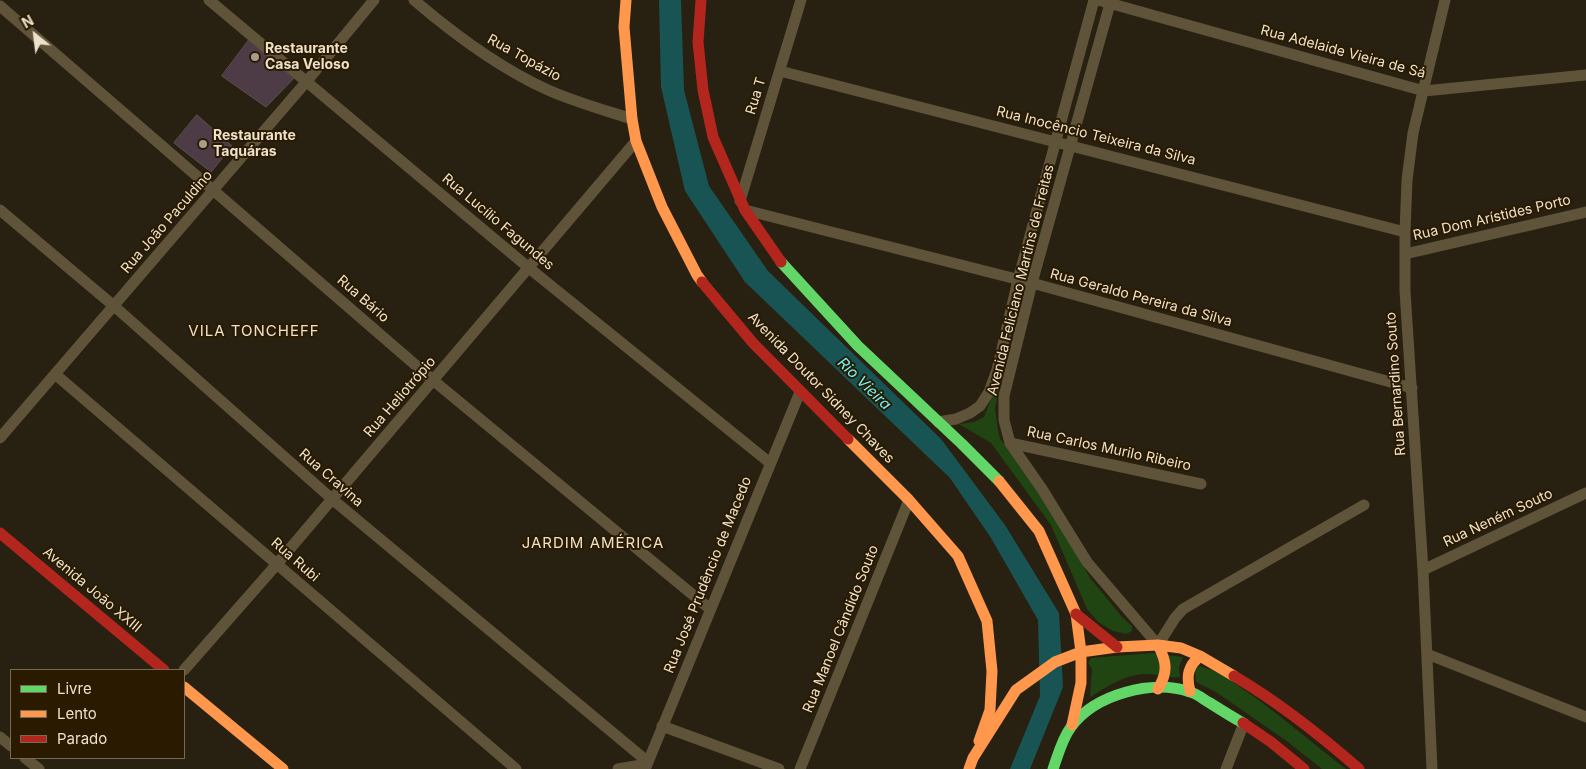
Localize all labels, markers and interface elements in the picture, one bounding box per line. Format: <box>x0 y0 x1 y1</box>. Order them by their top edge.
north arrow <box>10 10 60 60</box>
text: N <box>19 11 36 31</box>
street label: Rua Adelaide Vieira de Sá <box>1259 22 1427 82</box>
street label: Rua Topázio <box>484 31 564 85</box>
place label: Restaurante Casa Veloso <box>265 41 350 74</box>
marker: Restaurante Casa Veloso <box>249 51 261 63</box>
street label: Rua T <box>742 75 770 117</box>
street label: Rua Inocêncio Teixeira da Silva <box>995 103 1197 169</box>
place label: Restaurante Taquáras <box>213 128 296 160</box>
marker: Restaurante Taquáras <box>197 138 209 150</box>
street label: Avenida Feliciano Martins de Freitas <box>984 163 1058 397</box>
street label: Rua João Paculdino <box>118 167 216 277</box>
street label: Rua Lucílio Fagundes <box>439 170 557 274</box>
street label: Rua Dom Arístides Porto <box>1412 192 1572 244</box>
street label: Rua Geraldo Pereira da Silva <box>1048 266 1234 330</box>
street label: Rua Bário <box>334 272 392 326</box>
street label: Avenida Doutor Sidney Chaves <box>744 309 898 467</box>
street label: Rua Bernardino Souto <box>1383 312 1409 456</box>
district label: VILA TONCHEFF <box>187 322 321 340</box>
street label: Rua Heliotrópio <box>360 353 440 441</box>
water label: Rio Vieira <box>834 354 894 414</box>
street label: Rua Carlos Murilo Ribeiro <box>1025 423 1193 475</box>
street label: Rua Cravina <box>295 446 367 510</box>
street label: Rua José Prudêncio de Macedo <box>661 474 755 676</box>
street label: Rua Neném Souto <box>1441 485 1555 551</box>
district label: JARDIM AMÉRICA <box>520 534 666 552</box>
street label: Rua Rubi <box>267 535 323 585</box>
street label: Rua Manoel Cândido Souto <box>800 543 882 715</box>
street label: Avenida João XXIII <box>39 544 145 636</box>
legend <box>10 669 185 759</box>
text: Livre <box>57 679 92 698</box>
text: Lento <box>57 704 97 723</box>
text: Parado <box>57 729 107 748</box>

